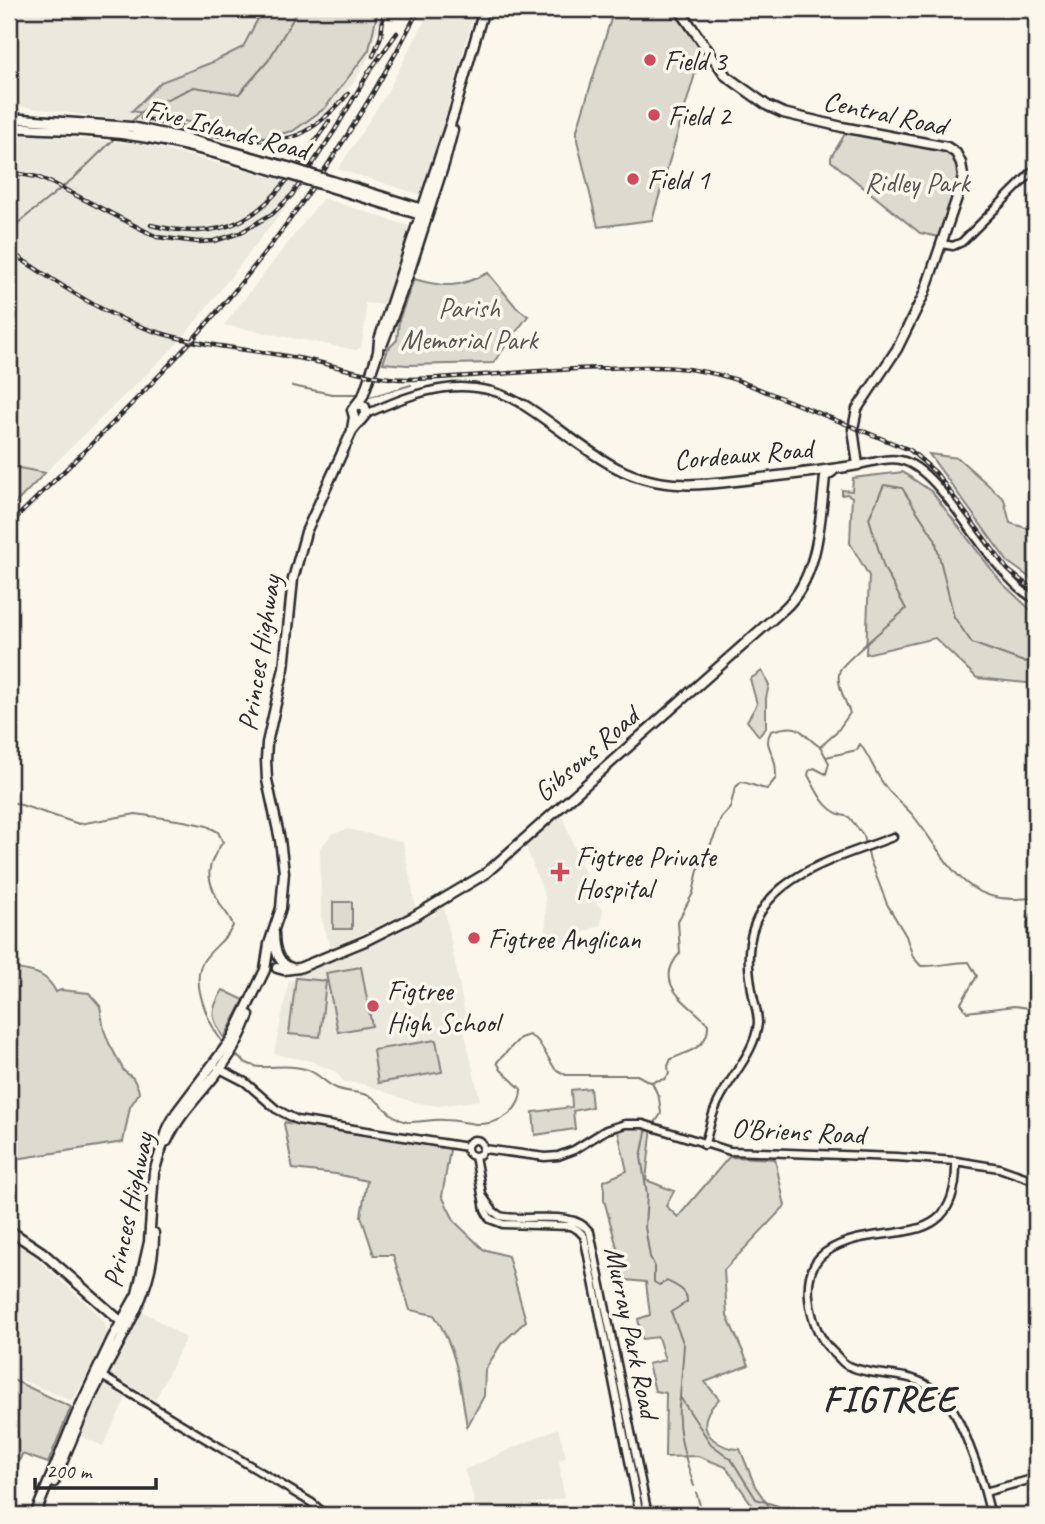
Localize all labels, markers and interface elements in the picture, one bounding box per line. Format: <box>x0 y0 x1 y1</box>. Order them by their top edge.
place label: Field 3 <box>664 43 729 78</box>
marker: Field 3 <box>642 52 658 68</box>
street label: Central Road <box>820 83 954 144</box>
street label: Five Islands Road <box>142 90 316 169</box>
place label: Field 2 <box>668 98 733 133</box>
marker: Field 2 <box>646 107 662 123</box>
place label: Field 1 <box>647 162 711 197</box>
park label: Ridley Park <box>864 165 971 200</box>
marker: Field 1 <box>625 171 641 187</box>
park label: Parish Memorial Park <box>400 290 539 357</box>
street label: Cordeaux Road <box>672 430 818 477</box>
street label: Princes Highway <box>229 570 289 733</box>
street label: Gibsons Road <box>526 696 649 809</box>
place label: Figtree Private Hospital <box>576 839 718 906</box>
marker: Figtree Private Hospital <box>550 862 570 882</box>
place label: Figtree Anglican <box>488 921 641 956</box>
marker: Figtree Anglican <box>466 930 482 946</box>
place label: Figtree High School <box>387 973 505 1040</box>
marker: Figtree High School <box>365 998 381 1014</box>
street label: O'Briens Road <box>731 1110 869 1152</box>
street label: Princes Highway <box>95 1127 162 1290</box>
street label: Murray Park Road <box>597 1243 668 1425</box>
district label: FIGTREE <box>823 1377 960 1422</box>
scale bar <box>35 1447 156 1491</box>
text: 200 m <box>46 1458 93 1484</box>

